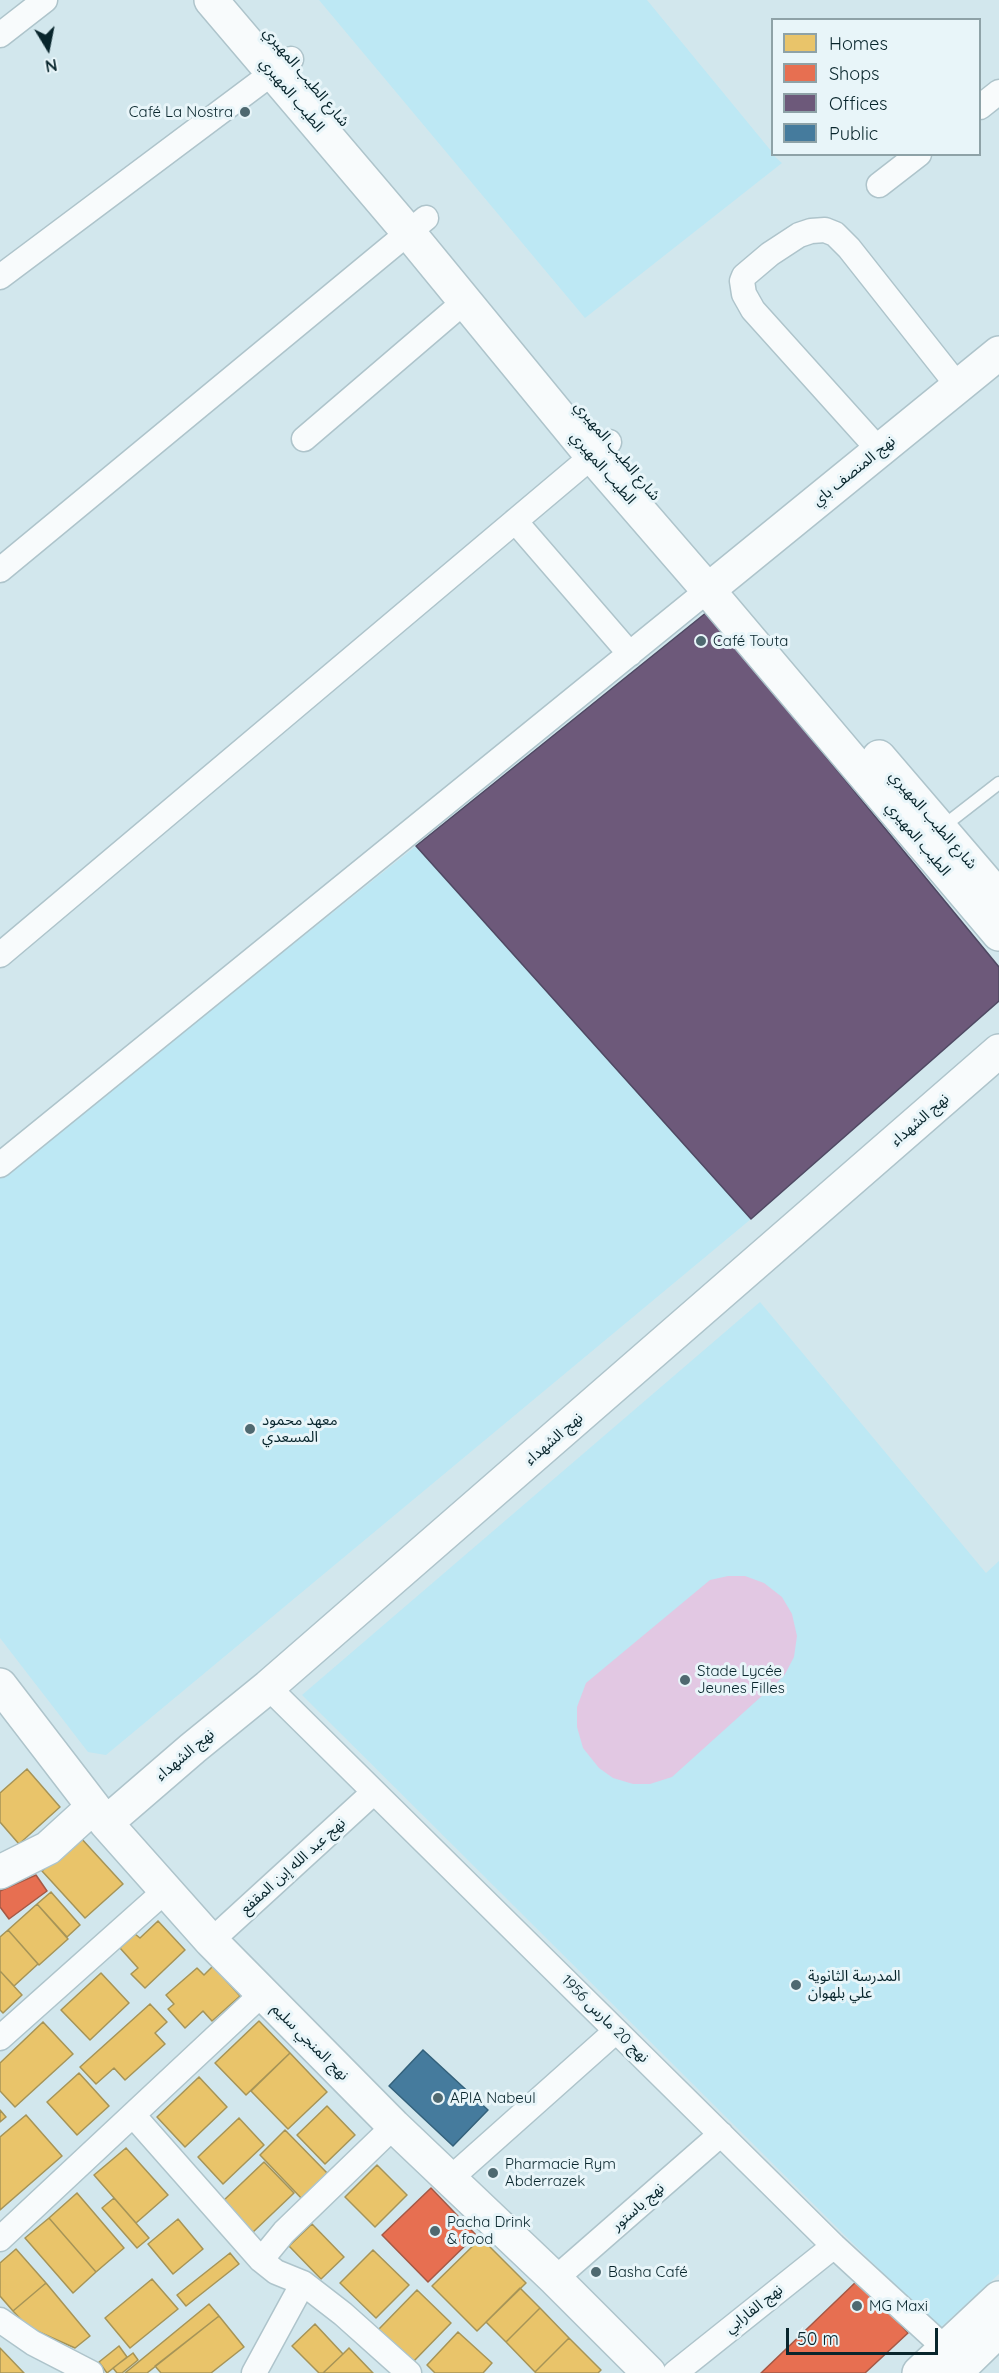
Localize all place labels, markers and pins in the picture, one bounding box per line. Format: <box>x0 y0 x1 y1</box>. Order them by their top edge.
place label: Café La Nostra <box>129 103 233 121</box>
marker: Café La Nostra <box>238 105 252 119</box>
place label: Café Touta <box>713 632 788 650</box>
marker: Café Touta <box>694 634 708 648</box>
place label: معهد محمود المسعدي <box>262 1411 338 1446</box>
marker: معهد محمود المسعدي <box>243 1422 257 1436</box>
place label: Stade Lycée Jeunes Filles <box>697 1662 785 1697</box>
marker: Stade Lycée Jeunes Filles <box>678 1673 692 1687</box>
place label: المدرسة الثانوية علي بلهوان <box>808 1967 901 2002</box>
marker: المدرسة الثانوية علي بلهوان <box>789 1978 803 1992</box>
place label: APIA Nabeul <box>450 2089 536 2107</box>
marker: APIA Nabeul <box>431 2091 445 2105</box>
place label: Pharmacie Rym Abderrazek <box>505 2155 616 2190</box>
marker: Pharmacie Rym Abderrazek <box>486 2166 500 2180</box>
place label: Pacha Drink & food <box>447 2213 531 2248</box>
marker: Pacha Drink & food <box>428 2224 442 2238</box>
place label: Basha Café <box>608 2263 688 2281</box>
marker: Basha Café <box>589 2265 603 2279</box>
place label: MG Maxi <box>869 2297 928 2315</box>
marker: MG Maxi <box>850 2299 864 2313</box>

